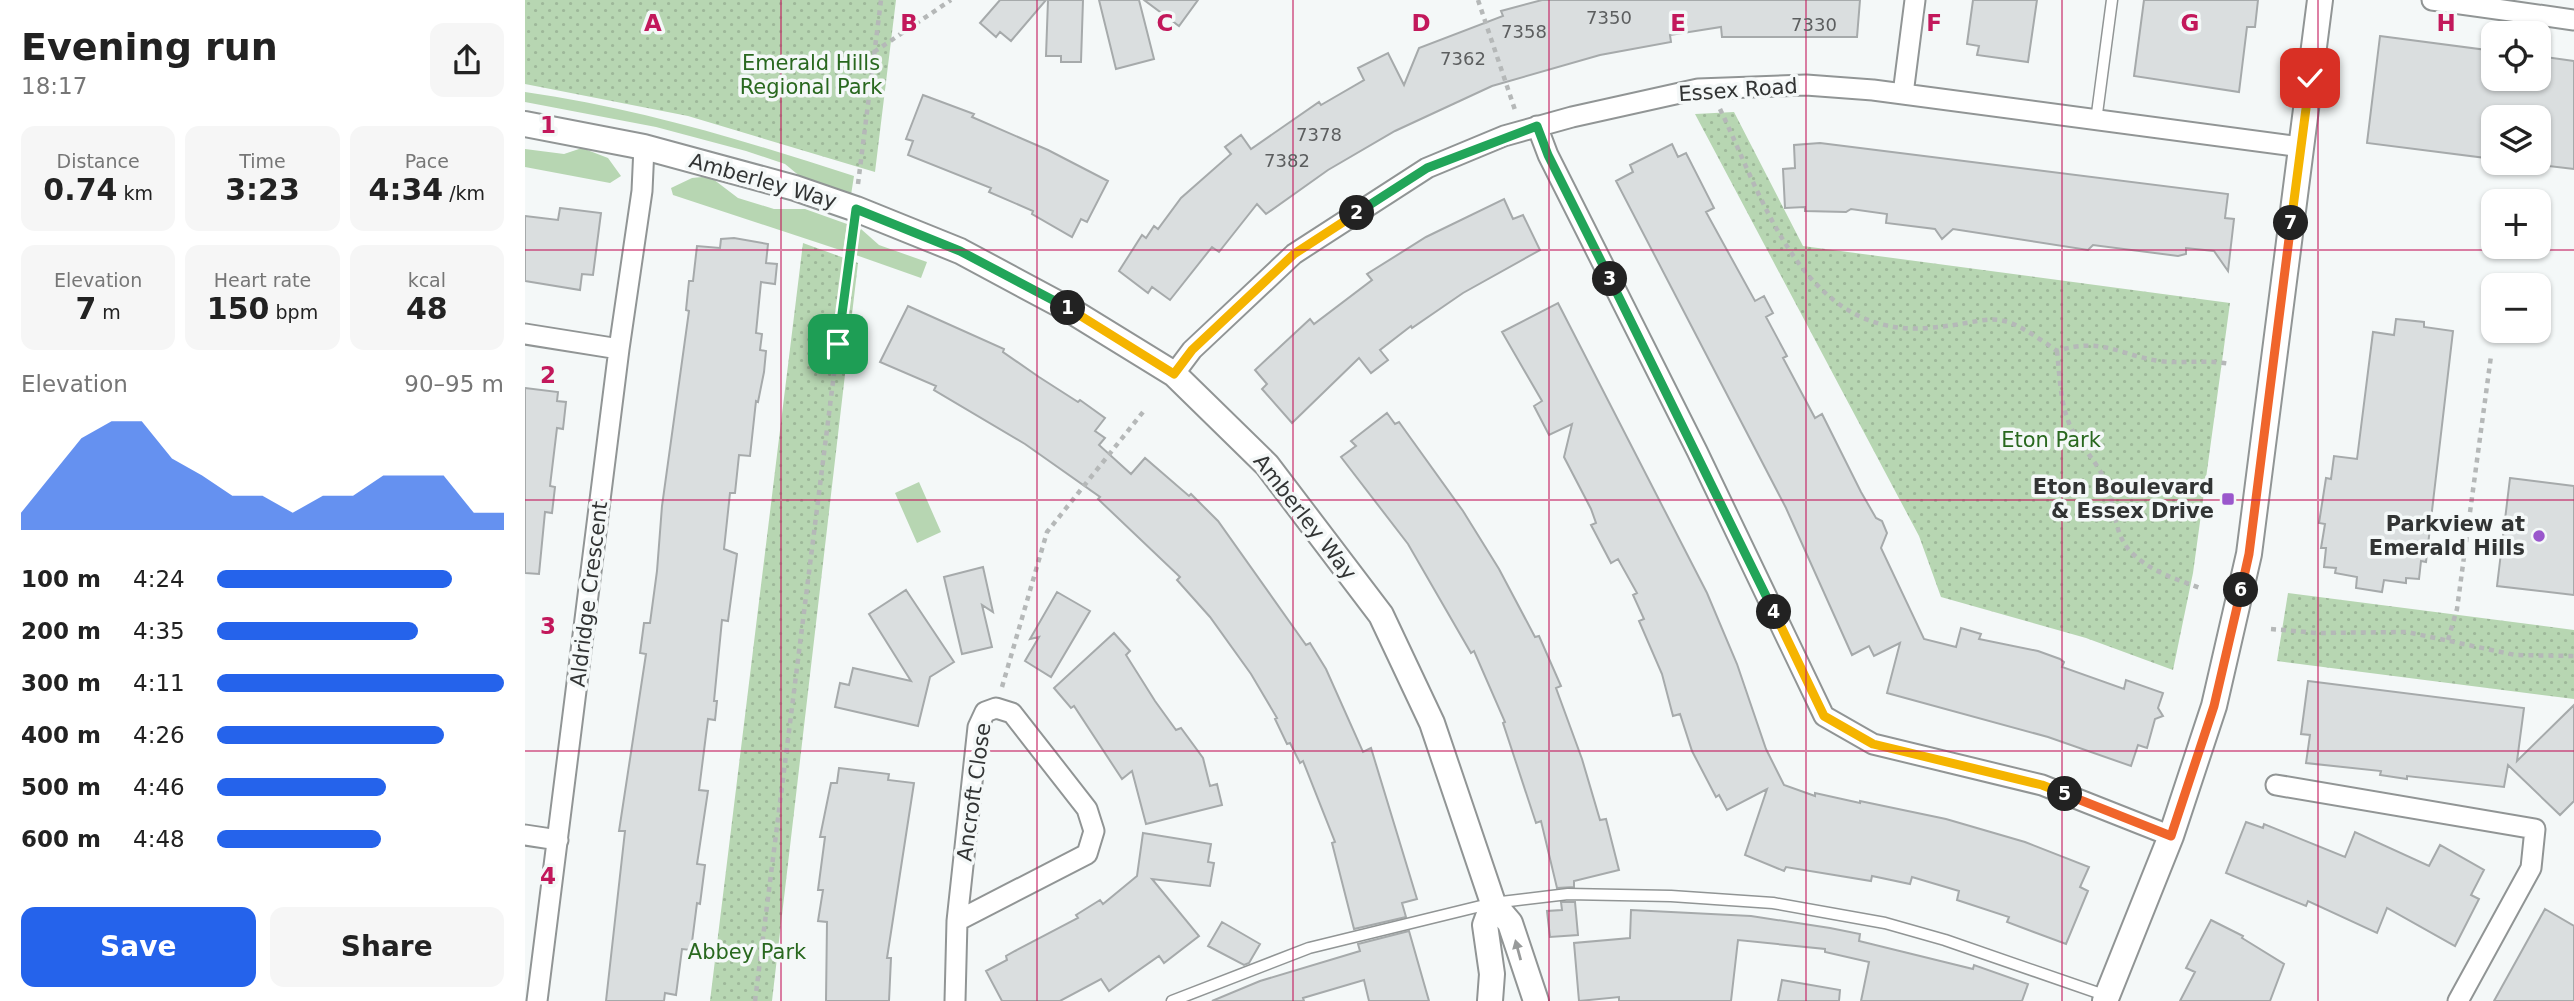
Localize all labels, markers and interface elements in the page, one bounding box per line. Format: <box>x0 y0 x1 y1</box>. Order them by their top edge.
house number: 7350 <box>1586 7 1632 28</box>
text: A <box>644 10 662 36</box>
text: B <box>900 10 918 36</box>
text: C <box>1157 10 1173 36</box>
text: D <box>1411 10 1431 36</box>
text: E <box>1670 10 1686 36</box>
text: F <box>1926 10 1942 36</box>
text: G <box>2181 10 2199 36</box>
text: H <box>2436 10 2456 36</box>
house number: 7330 <box>1791 14 1837 35</box>
house number: 7358 <box>1501 21 1547 42</box>
map controls <box>2481 21 2551 343</box>
button: locate <box>2481 21 2551 91</box>
button: share <box>430 23 504 97</box>
text: Evening run <box>21 25 278 69</box>
house number: 7362 <box>1440 48 1486 69</box>
pin <box>2280 48 2340 108</box>
park label: Emerald Hills Regional Park <box>740 51 883 99</box>
icon: check <box>2291 59 2329 97</box>
text: 18:17 <box>21 73 87 99</box>
street label: Essex Road <box>1678 74 1798 106</box>
button: layers <box>2481 105 2551 175</box>
text: 1 <box>540 112 556 138</box>
house number: 7378 <box>1296 124 1342 145</box>
street label: Amberley Way <box>687 148 839 214</box>
text: Distance <box>57 150 140 172</box>
text: Time <box>239 150 286 172</box>
text: Pace <box>405 150 449 172</box>
house number: 7382 <box>1264 150 1310 171</box>
text: 0.74 <box>43 172 117 207</box>
text: 3:23 <box>225 172 300 207</box>
text: 4:34 <box>369 172 443 207</box>
text: km <box>117 182 153 204</box>
text: /km <box>443 182 485 204</box>
button: + <box>2481 189 2551 259</box>
pin: 2 <box>1339 196 1375 230</box>
text: 2 <box>1350 201 1363 223</box>
pin: 7 <box>2273 206 2309 241</box>
text: 7 <box>2284 211 2297 233</box>
pin: 3 <box>1593 262 1627 296</box>
text: 3 <box>1603 267 1616 289</box>
text: Elevation <box>54 269 142 291</box>
text: Heart rate <box>214 269 311 291</box>
text: kcal <box>408 269 446 291</box>
button: − <box>2481 273 2551 343</box>
pin: 1 <box>1051 290 1085 326</box>
text: 7 <box>75 291 96 326</box>
text: 150 <box>207 291 269 326</box>
text: 48 <box>406 291 448 326</box>
text: 1 <box>1061 296 1074 318</box>
text: m <box>96 301 121 323</box>
text: bpm <box>269 301 318 323</box>
pin <box>808 314 868 374</box>
icon: arrive <box>819 325 857 363</box>
text: 2 <box>540 362 556 388</box>
text: Elevation <box>21 371 128 397</box>
text: 90–95 m <box>404 371 504 397</box>
park label: Eton Park <box>2001 428 2102 452</box>
street label: Amberley Way <box>1249 450 1361 584</box>
place label: Eton Boulevard & Essex Drive <box>2033 475 2214 523</box>
marker: Eton Boulevard & Essex Drive <box>2220 491 2236 507</box>
street label: Aldridge Crescent <box>566 500 612 688</box>
place label: Parkview at Emerald Hills <box>2369 512 2525 560</box>
marker: Parkview at Emerald Hills <box>2531 528 2547 544</box>
text: 100 m <box>21 566 101 592</box>
text: 4:24 <box>133 566 185 592</box>
pin: 6 <box>2223 572 2259 608</box>
text: 6 <box>2234 578 2247 600</box>
pin: 4 <box>1757 594 1791 630</box>
text: 4 <box>1767 600 1780 622</box>
text: 3 <box>540 613 556 639</box>
text: 200 m <box>21 618 101 644</box>
text: 4:35 <box>133 618 185 644</box>
text: 300 m <box>21 670 101 696</box>
text: 4:11 <box>133 670 185 696</box>
street label: Ancroft Close <box>952 721 996 863</box>
text: 400 m <box>21 722 101 748</box>
text: 4:26 <box>133 722 185 748</box>
text: 500 m <box>21 774 101 800</box>
text: 4:46 <box>133 774 185 800</box>
pin: 5 <box>2047 776 2083 812</box>
text: 5 <box>2058 782 2071 804</box>
text: 600 m <box>21 826 101 852</box>
text: 4:48 <box>133 826 185 852</box>
text: 4 <box>540 863 556 889</box>
button: Save <box>21 907 256 987</box>
button: Share <box>270 907 504 987</box>
one-way arrow <box>1512 939 1523 961</box>
park label: Abbey Park <box>688 940 807 964</box>

